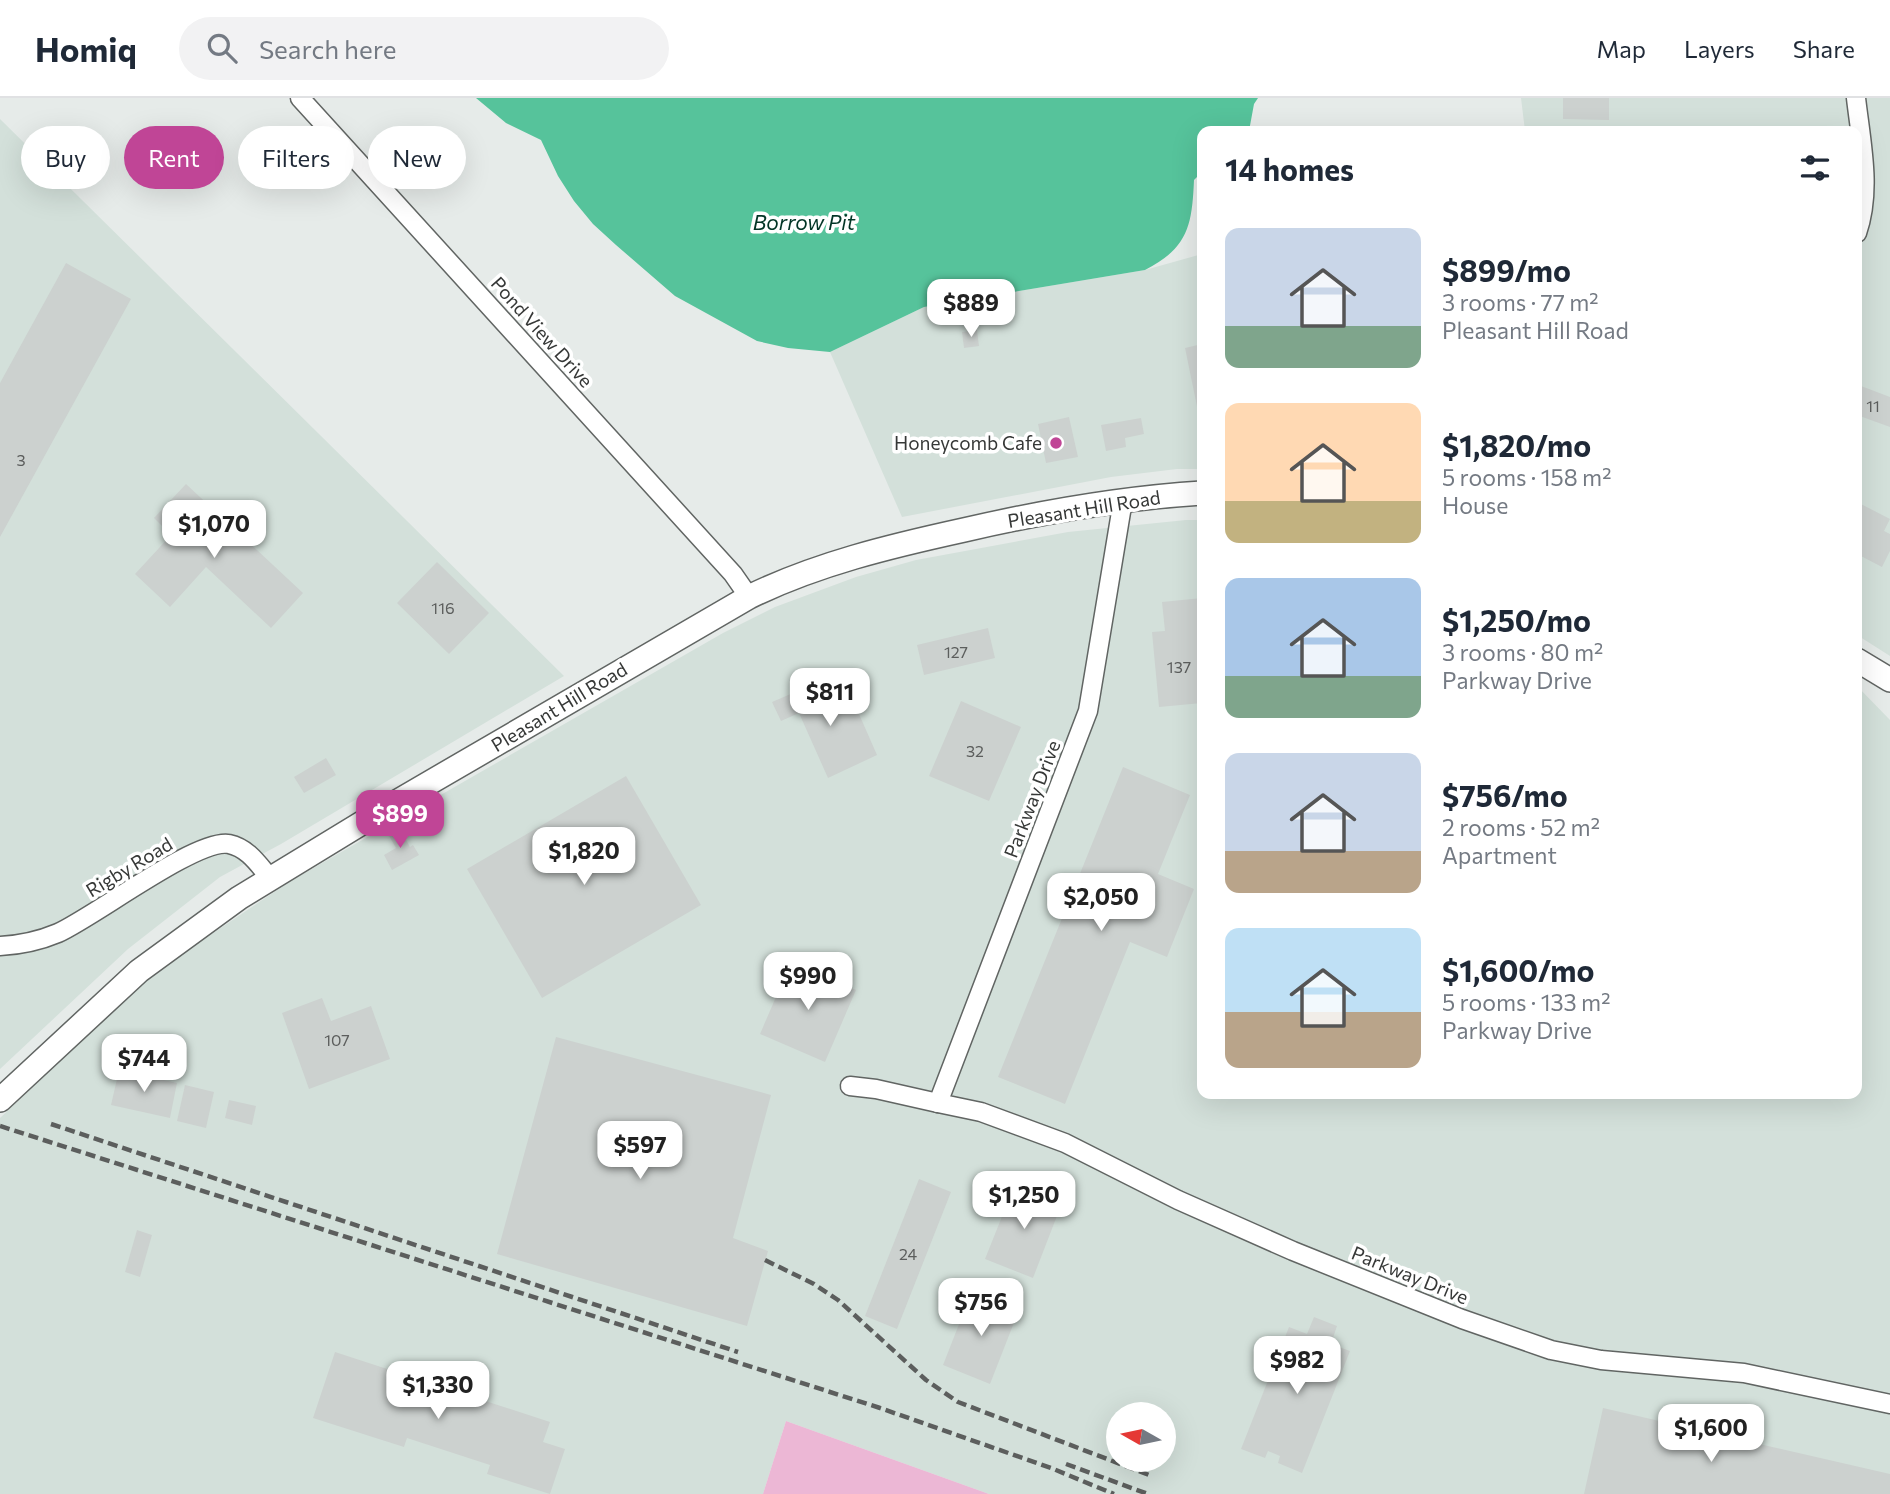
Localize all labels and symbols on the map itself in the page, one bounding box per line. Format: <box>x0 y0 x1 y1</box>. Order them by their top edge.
water label: Borrow Pit <box>753 209 856 234</box>
street label: Pond View Drive <box>487 272 598 392</box>
pin: $889 <box>930 280 1012 339</box>
house number: 11 <box>1866 396 1880 415</box>
place label: Honeycomb Cafe <box>894 431 1042 454</box>
marker: Honeycomb Cafe <box>1048 435 1064 451</box>
house number: 3 <box>16 450 26 469</box>
street label: Pleasant Hill Road <box>1006 485 1162 532</box>
pin: $1,070 <box>157 500 271 560</box>
house number: 116 <box>431 598 455 617</box>
house number: 127 <box>944 642 968 661</box>
street label: Pleasant Hill Road <box>487 657 631 756</box>
house number: 137 <box>1167 657 1191 676</box>
pin: $811 <box>789 668 871 728</box>
street label: Parkway Drive <box>999 737 1064 861</box>
house number: 32 <box>966 741 984 760</box>
pin: $899 <box>359 790 441 850</box>
pin: $1,820 <box>527 828 641 887</box>
street label: Rigby Road <box>81 832 176 901</box>
pin: $2,050 <box>1044 874 1158 933</box>
pin: $990 <box>767 953 849 1012</box>
house number: 107 <box>324 1030 350 1049</box>
pin: $744 <box>103 1034 185 1094</box>
pin: $597 <box>599 1122 681 1181</box>
pin: $1,250 <box>967 1172 1081 1231</box>
street label: Parkway Drive <box>1348 1241 1472 1308</box>
house number: 24 <box>899 1244 917 1263</box>
pin: $756 <box>940 1278 1022 1338</box>
pin: $982 <box>1256 1336 1338 1396</box>
pin: $1,330 <box>381 1362 495 1421</box>
north arrow <box>1106 1402 1176 1472</box>
pin: $1,600 <box>1654 1404 1768 1464</box>

